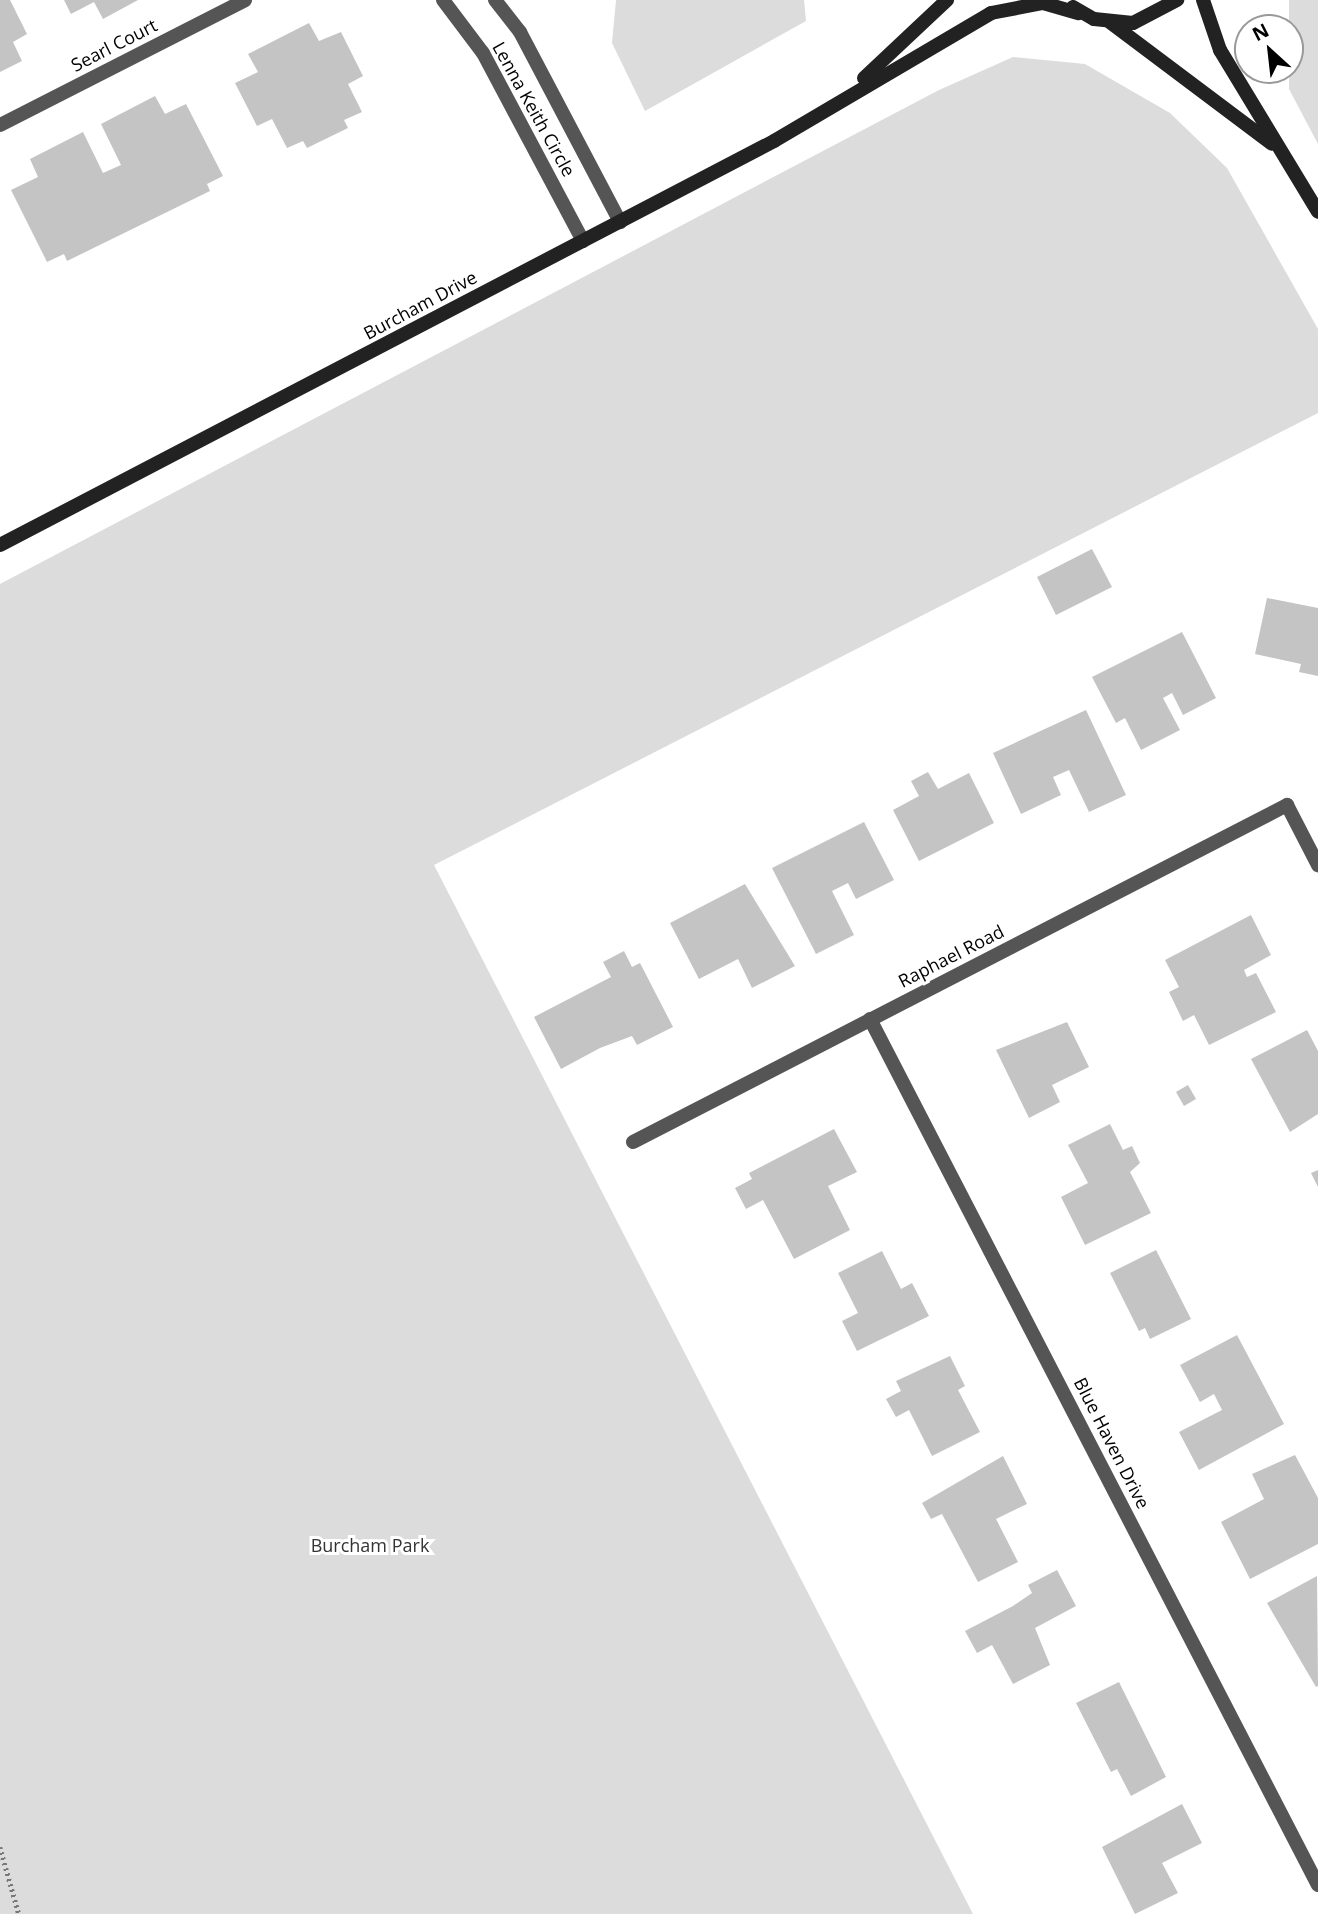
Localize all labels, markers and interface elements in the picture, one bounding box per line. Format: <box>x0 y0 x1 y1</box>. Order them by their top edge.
street label: Searl Court <box>67 14 161 76</box>
north arrow <box>1234 14 1304 84</box>
text: N <box>1248 17 1273 47</box>
street label: Lenna Keith Circle <box>488 38 580 180</box>
street label: Burcham Drive <box>360 266 480 344</box>
street label: Raphael Road <box>895 920 1007 992</box>
street label: Blue Haven Drive <box>1070 1374 1154 1512</box>
park label: Burcham Park <box>311 1534 429 1556</box>

